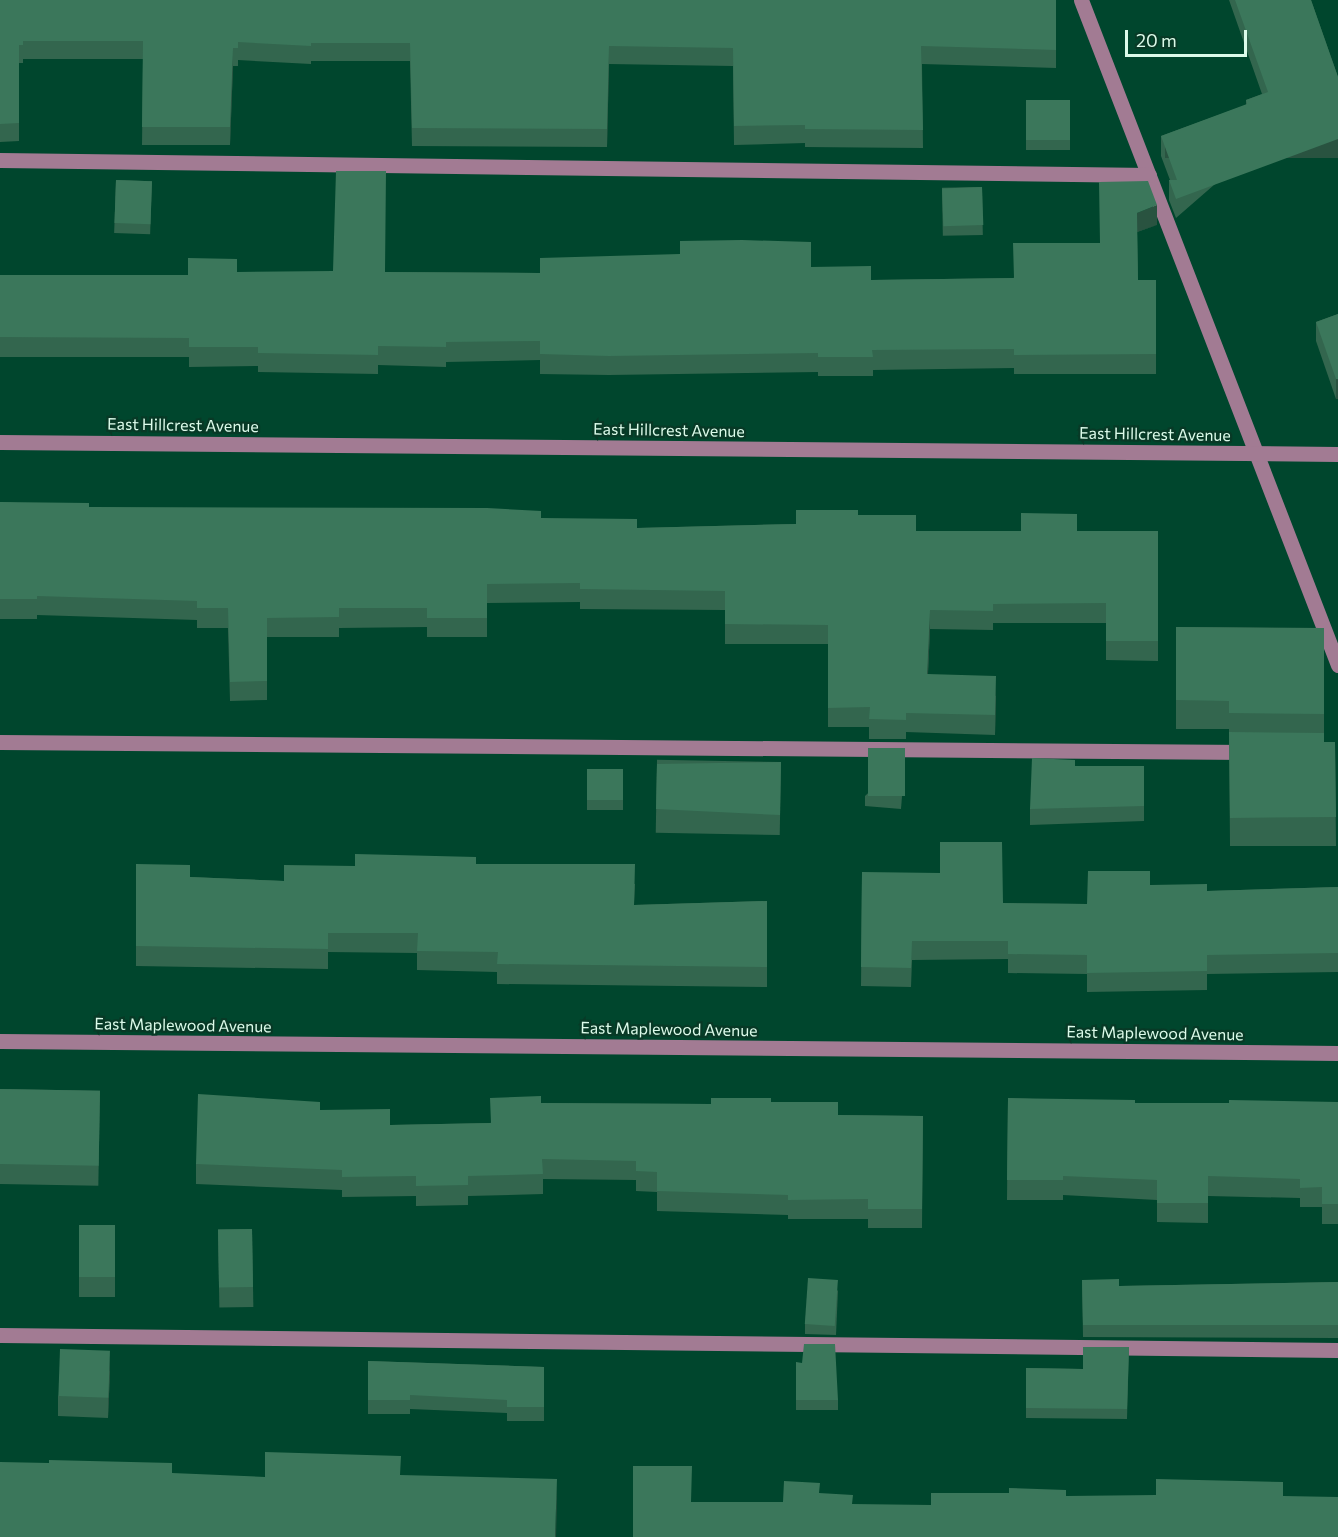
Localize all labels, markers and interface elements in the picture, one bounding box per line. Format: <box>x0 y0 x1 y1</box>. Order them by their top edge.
scale bar <box>1128 18 1250 56</box>
text: 20 m <box>1136 29 1177 51</box>
street label: East Hillcrest Avenue <box>107 414 259 436</box>
street label: East Hillcrest Avenue <box>593 419 745 441</box>
street label: East Hillcrest Avenue <box>1079 423 1231 445</box>
street label: East Maplewood Avenue <box>94 1014 272 1036</box>
street label: East Maplewood Avenue <box>580 1018 758 1040</box>
street label: East Maplewood Avenue <box>1066 1022 1244 1044</box>

